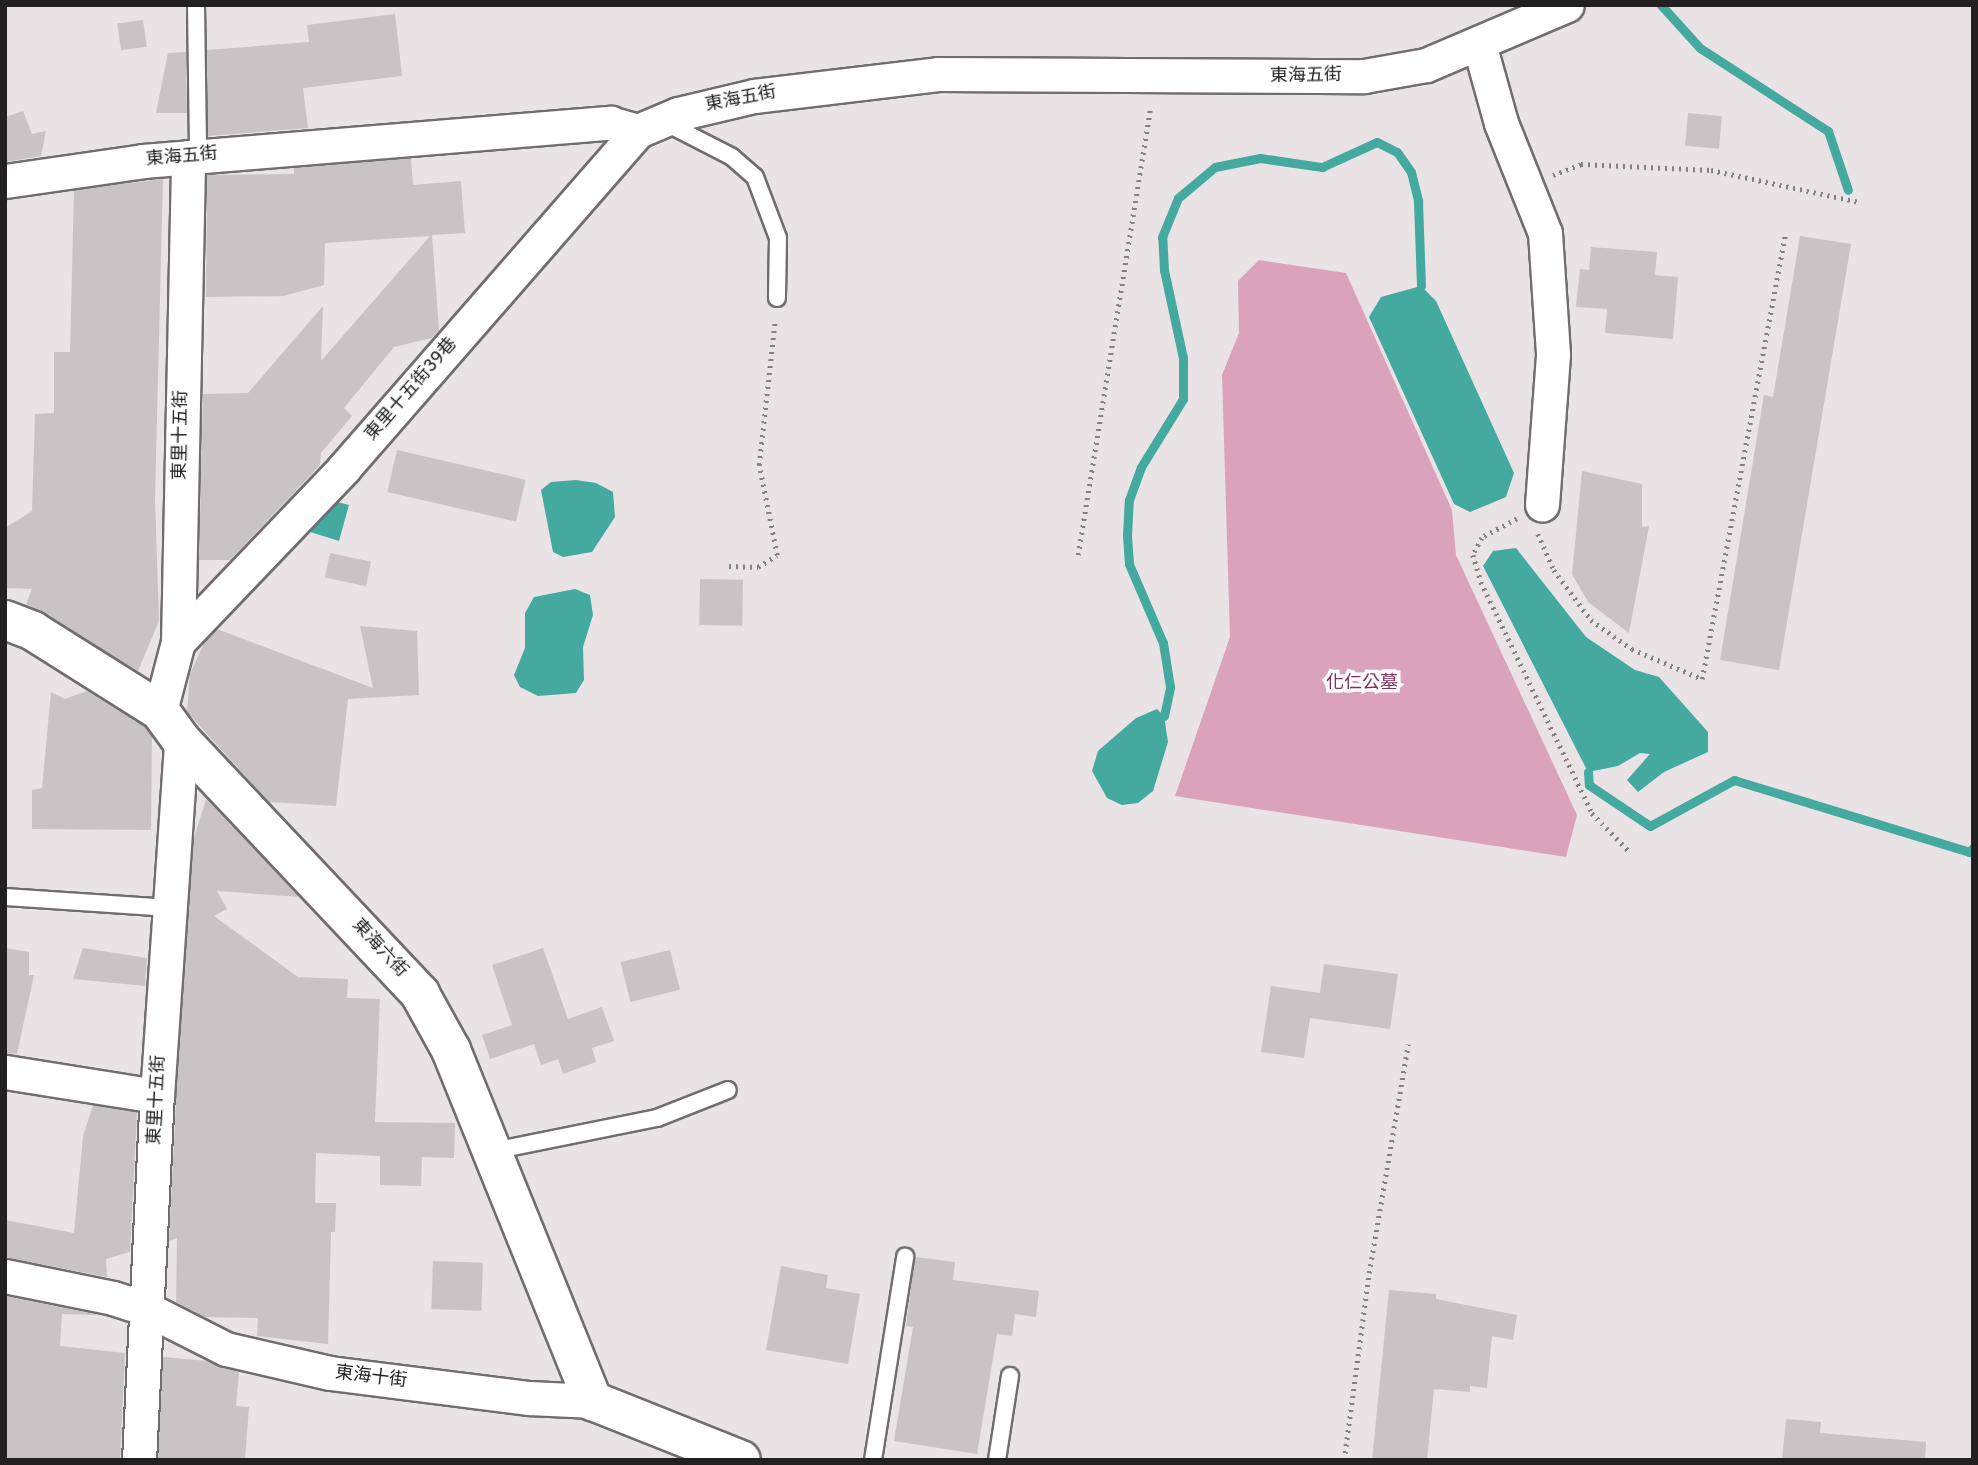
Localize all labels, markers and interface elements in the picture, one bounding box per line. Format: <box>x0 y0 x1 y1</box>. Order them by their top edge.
street label: 東海五街 <box>1270 66 1342 88</box>
street label: 東海五街 <box>704 83 778 117</box>
street label: 東海五街 <box>145 144 219 172</box>
street label: 東里十五街39巷 <box>361 334 463 446</box>
street label: 東里十五街 <box>170 390 194 480</box>
park label: 化仁公墓 <box>1326 673 1398 695</box>
street label: 東海六街 <box>347 915 411 983</box>
street label: 東里十五街 <box>145 1054 171 1146</box>
street label: 東海十街 <box>334 1363 408 1393</box>

